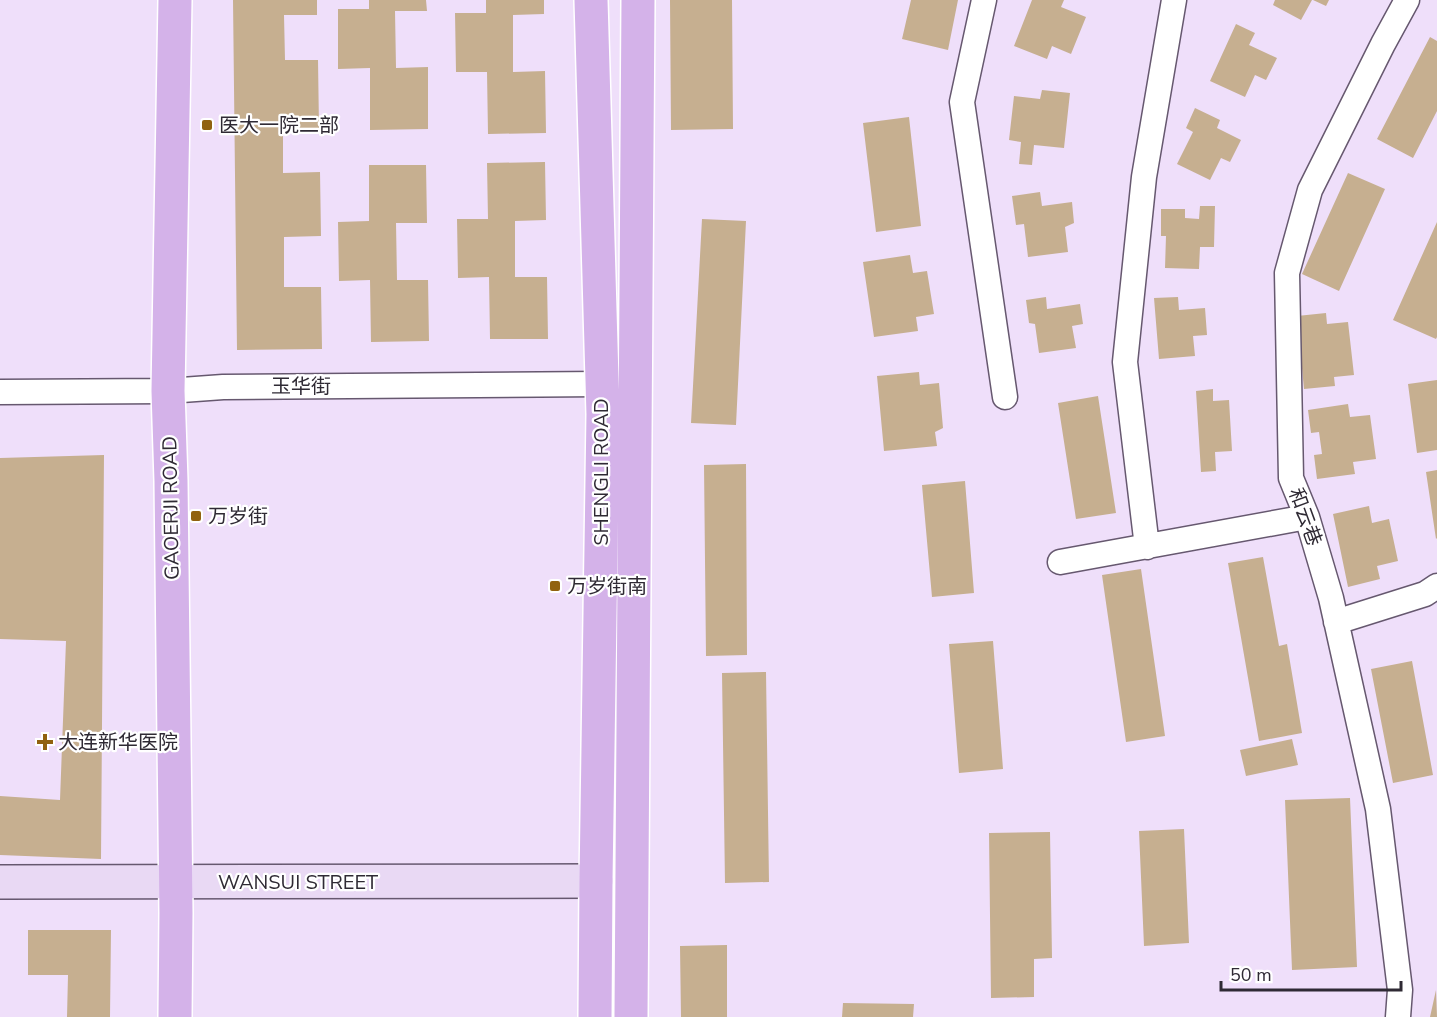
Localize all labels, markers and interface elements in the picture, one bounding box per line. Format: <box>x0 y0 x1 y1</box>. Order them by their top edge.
place label: 医大一院二部 <box>219 112 339 139</box>
marker: 医大一院二部 <box>200 118 214 132</box>
street label: 玉华街 <box>271 373 331 400</box>
street label: SHENGLI ROAD <box>588 398 615 546</box>
street label: GAOERJI ROAD <box>156 436 186 580</box>
street label: 和云巷 <box>1282 484 1328 550</box>
place label: 万岁街 <box>208 503 268 530</box>
marker: 万岁街 <box>189 509 203 523</box>
place label: 万岁街南 <box>567 573 647 600</box>
marker: 万岁街南 <box>548 579 562 593</box>
place label: 大连新华医院 <box>58 729 178 756</box>
marker: 大连新华医院 <box>36 733 54 751</box>
street label: WANSUI STREET <box>218 869 378 896</box>
scale bar <box>1221 954 1401 992</box>
text: 50 m <box>1230 963 1272 987</box>

